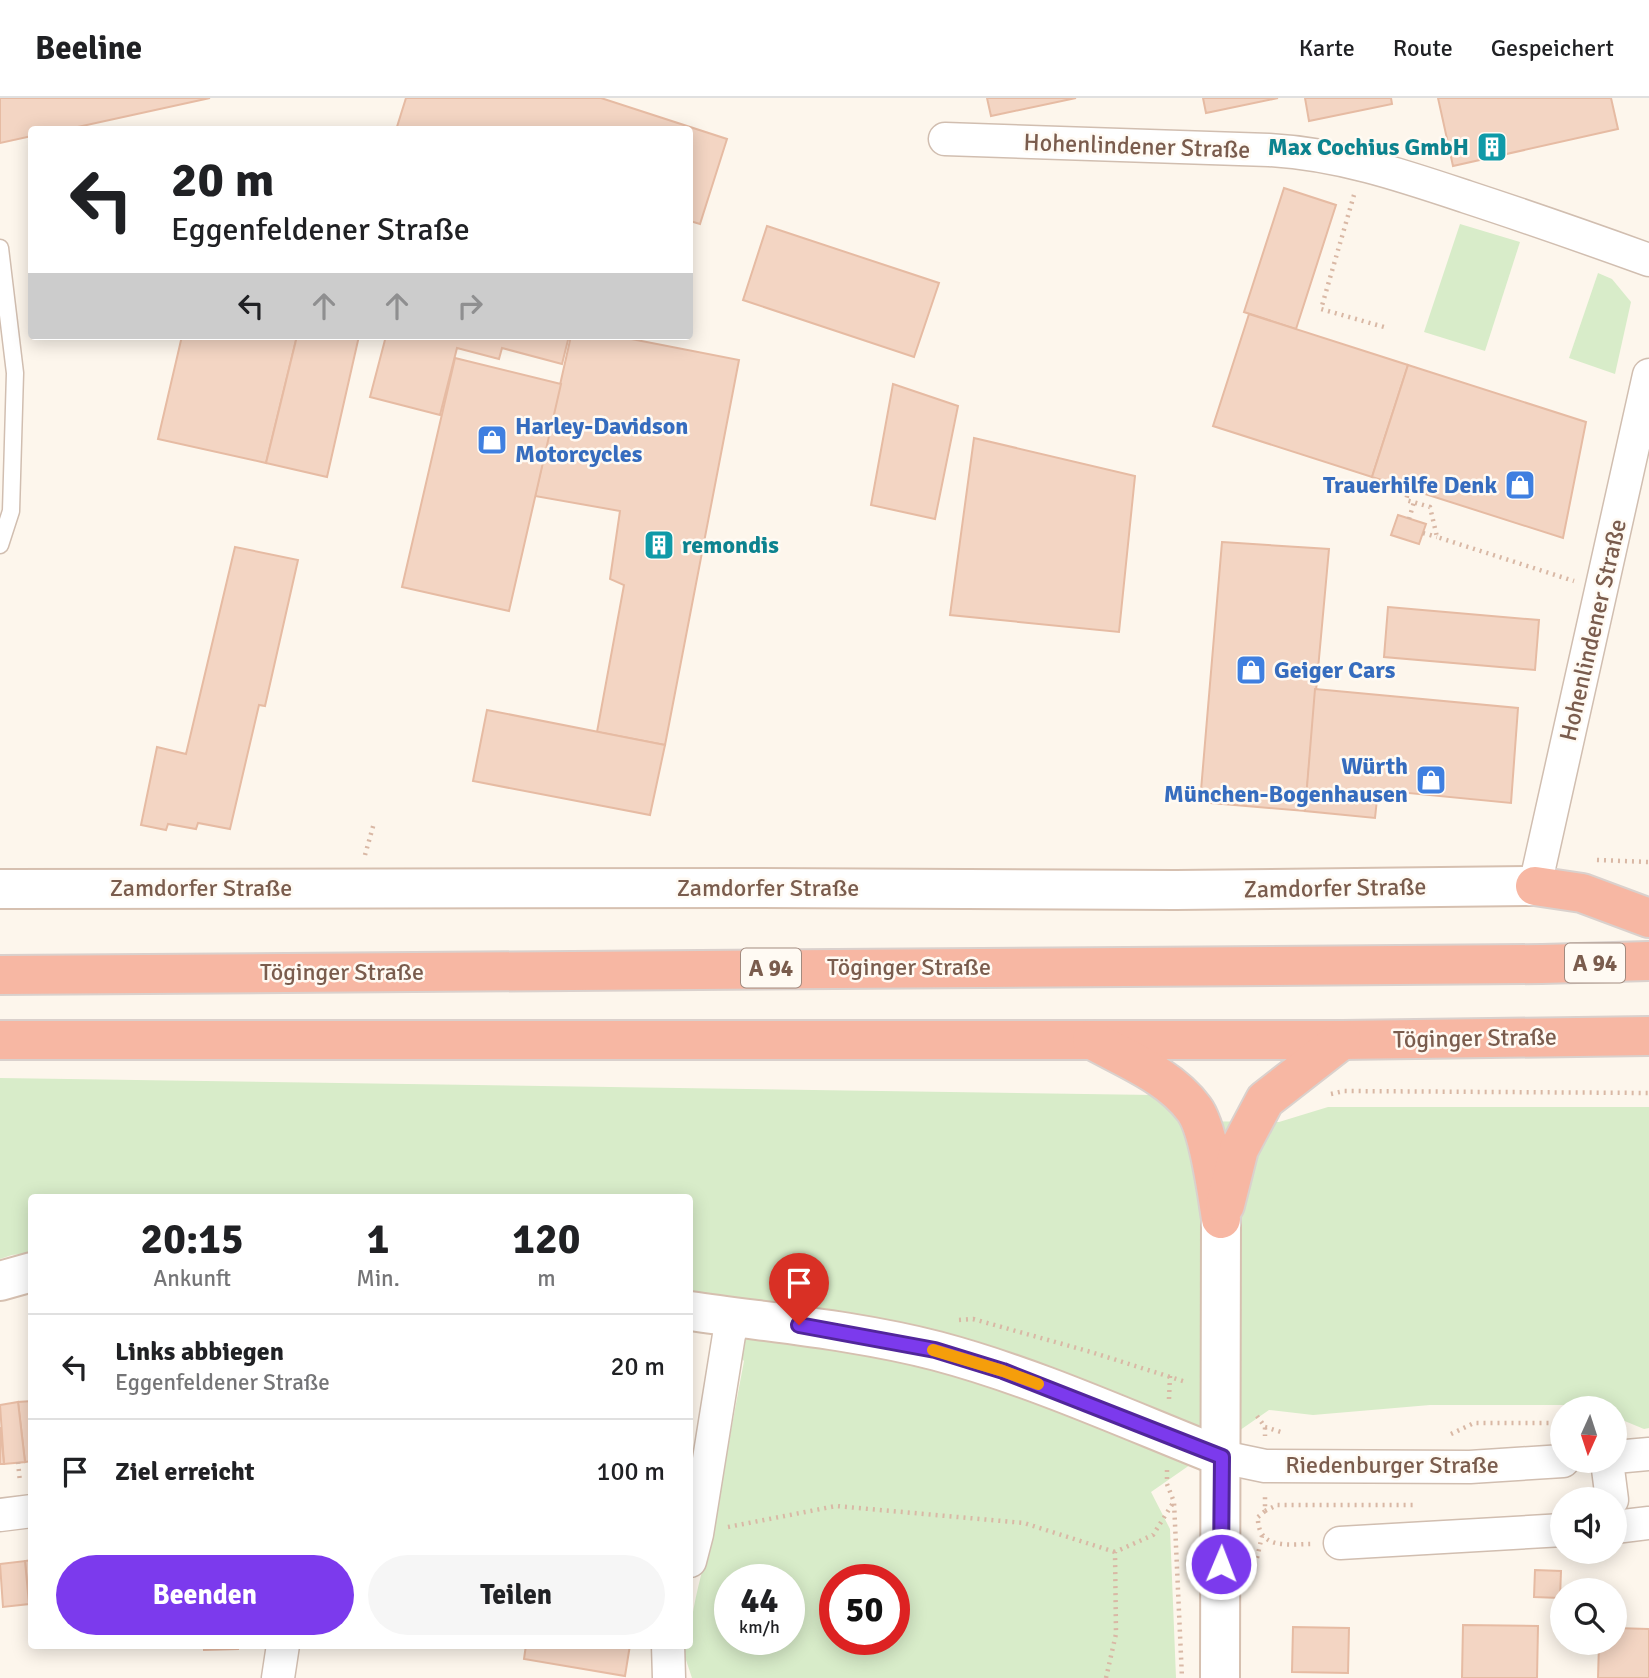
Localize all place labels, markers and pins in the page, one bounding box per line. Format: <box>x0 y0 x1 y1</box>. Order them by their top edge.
building icon: Max Cochius GmbH <box>1475 130 1509 164</box>
place label: Max Cochius GmbH <box>1268 132 1469 162</box>
place label: Harley-Davidson Motorcycles <box>515 411 688 469</box>
shop icon: Harley-Davidson Motorcycles <box>475 423 509 457</box>
shop icon: Trauerhilfe Denk <box>1503 468 1537 502</box>
place label: Trauerhilfe Denk <box>1323 470 1497 500</box>
building icon: remondis <box>642 528 676 562</box>
place label: remondis <box>682 530 779 560</box>
shop icon: Geiger Cars <box>1234 653 1268 687</box>
place label: Geiger Cars <box>1274 655 1396 685</box>
place label: Würth München-Bogenhausen <box>1164 751 1408 809</box>
shop icon: Würth München-Bogenhausen <box>1414 763 1448 797</box>
pin <box>769 1253 829 1325</box>

